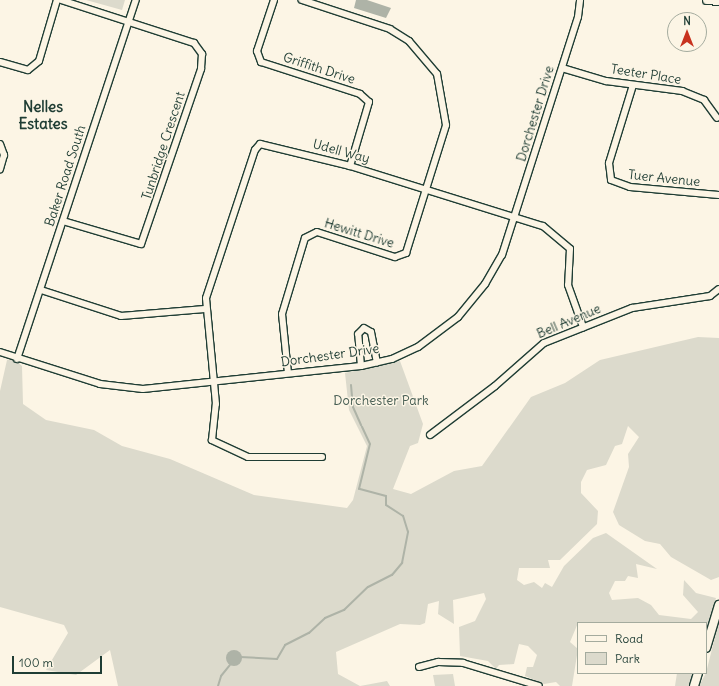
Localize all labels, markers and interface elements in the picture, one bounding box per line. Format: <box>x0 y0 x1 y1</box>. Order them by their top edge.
north arrow <box>667 12 707 52</box>
text: N <box>683 14 691 28</box>
street label: Griffith Drive <box>281 50 357 88</box>
street label: Teeter Place <box>610 62 682 88</box>
street label: Dorchester Drive <box>514 64 558 164</box>
street label: Tunbridge Crescent <box>139 90 189 202</box>
district label: Nelles Estates <box>18 97 68 132</box>
street label: Baker Road South <box>42 123 90 229</box>
street label: Udell Way <box>311 137 371 167</box>
street label: Tuer Avenue <box>627 167 701 191</box>
street label: Hewitt Drive <box>322 216 396 252</box>
street label: Bell Avenue <box>535 302 603 342</box>
street label: Dorchester Drive <box>280 341 380 371</box>
park label: Dorchester Park <box>333 393 429 409</box>
legend <box>577 622 707 674</box>
text: Road <box>615 631 643 646</box>
scale bar <box>14 648 104 674</box>
text: Park <box>615 651 640 666</box>
text: 100 m <box>19 655 53 670</box>

